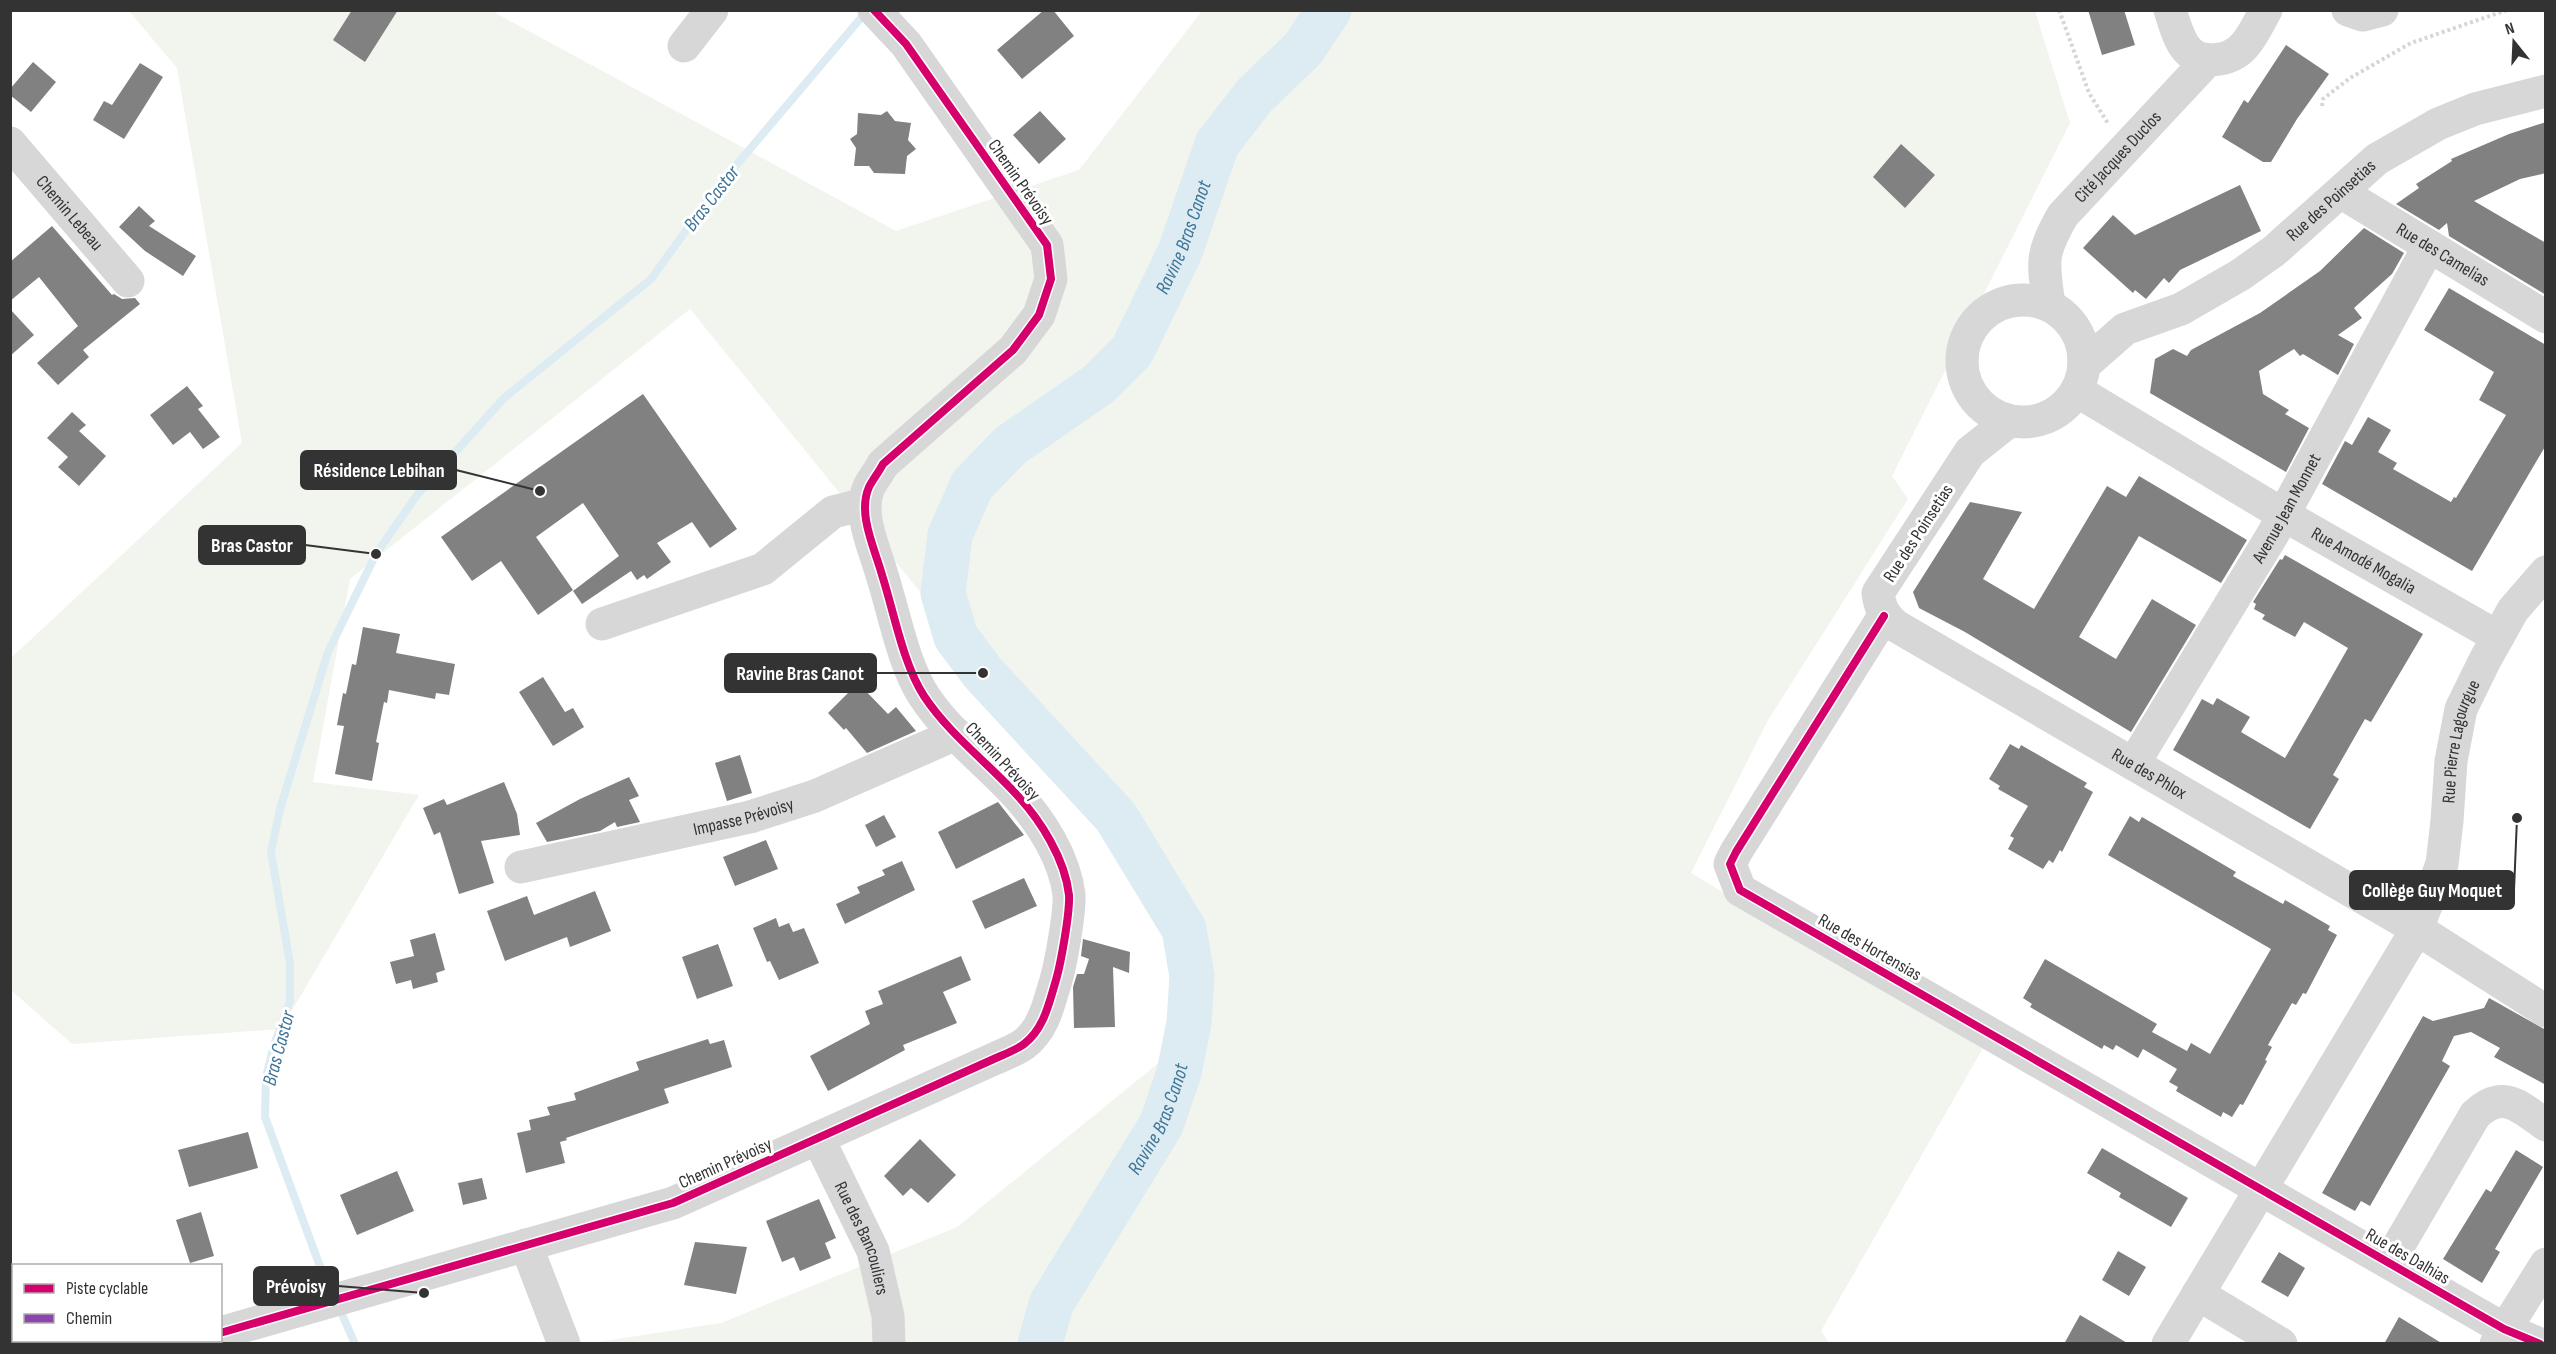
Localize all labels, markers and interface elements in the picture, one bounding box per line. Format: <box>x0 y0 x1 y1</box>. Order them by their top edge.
north arrow <box>2484 12 2544 72</box>
text: N <box>2503 19 2517 40</box>
street label: Cité Jacques Duclos <box>2070 107 2166 207</box>
street label: Chemin Prévoisy <box>983 135 1058 229</box>
street label: Rue des Poinsetias <box>2282 155 2380 246</box>
water label: Bras Castor <box>679 160 746 236</box>
street label: Chemin Lebeau <box>31 171 107 255</box>
water label: Ravine Bras Canot <box>1151 177 1217 298</box>
street label: Rue des Camelias <box>2392 219 2493 291</box>
street label: Avenue Jean Monnet <box>2247 450 2326 568</box>
callout: Résidence Lebihan <box>301 451 456 489</box>
text: Résidence Lebihan <box>313 459 445 483</box>
street label: Rue des Poinsetias <box>1879 481 1958 586</box>
street label: Rue Amodé Mogalia <box>2307 523 2419 599</box>
callout: Bras Castor <box>199 526 305 564</box>
text: Bras Castor <box>211 534 293 558</box>
callout: Ravine Bras Canot <box>725 654 876 692</box>
text: Ravine Bras Canot <box>736 662 864 686</box>
street label: Rue Pierre Lagourgue <box>2438 676 2485 804</box>
street label: Chemin Prévoisy <box>961 718 1044 805</box>
street label: Rue des Phlox <box>2108 744 2190 804</box>
street label: Impasse Prévoisy <box>691 794 796 840</box>
callout: Collège Guy Moquet <box>2350 871 2514 909</box>
text: Collège Guy Moquet <box>2362 879 2502 903</box>
street label: Rue des Hortensias <box>1814 909 1925 985</box>
water label: Bras Castor <box>257 1007 301 1088</box>
water label: Ravine Bras Canot <box>1123 1061 1194 1179</box>
street label: Chemin Prévoisy <box>675 1134 775 1193</box>
street label: Rue des Bancouliers <box>830 1178 893 1297</box>
street label: Rue des Dalhias <box>2362 1224 2453 1289</box>
legend <box>12 1264 222 1342</box>
callout: Prévoisy <box>254 1267 338 1305</box>
text: Prévoisy <box>266 1275 327 1299</box>
text: Piste cyclable <box>66 1278 148 1299</box>
text: Chemin <box>66 1308 112 1329</box>

